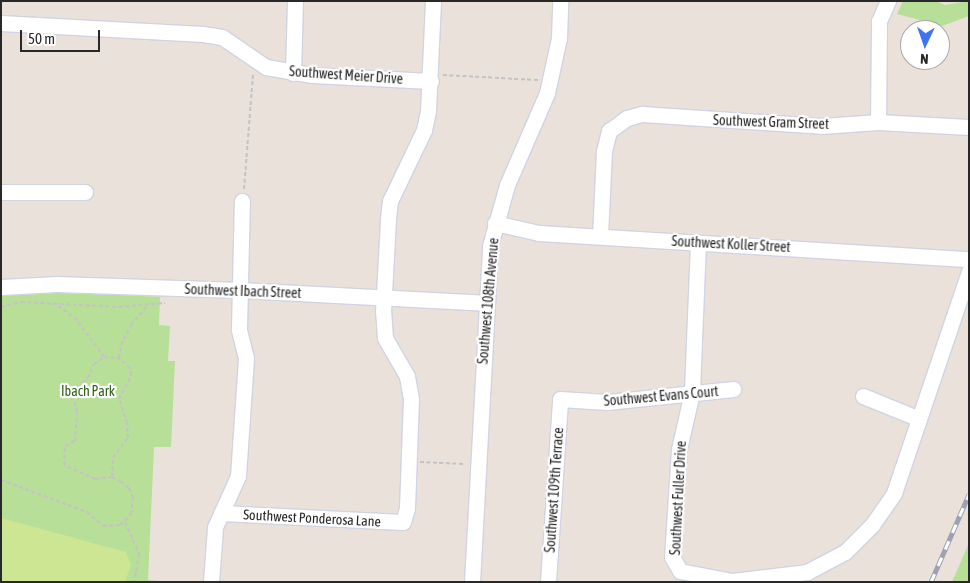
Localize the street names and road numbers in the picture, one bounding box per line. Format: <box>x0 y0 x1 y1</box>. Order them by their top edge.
street label: Southwest Meier Drive <box>289 63 403 87</box>
street label: Southwest Gram Street <box>713 112 829 132</box>
street label: Southwest Koller Street <box>671 232 791 256</box>
street label: Southwest 108th Avenue <box>474 237 502 365</box>
street label: Southwest Ibach Street <box>184 281 302 301</box>
street label: Southwest Evans Court <box>603 383 719 409</box>
street label: Southwest 109th Terrace <box>541 427 567 553</box>
street label: Southwest Fuller Drive <box>667 440 689 556</box>
street label: Southwest Ponderosa Lane <box>243 506 381 530</box>

